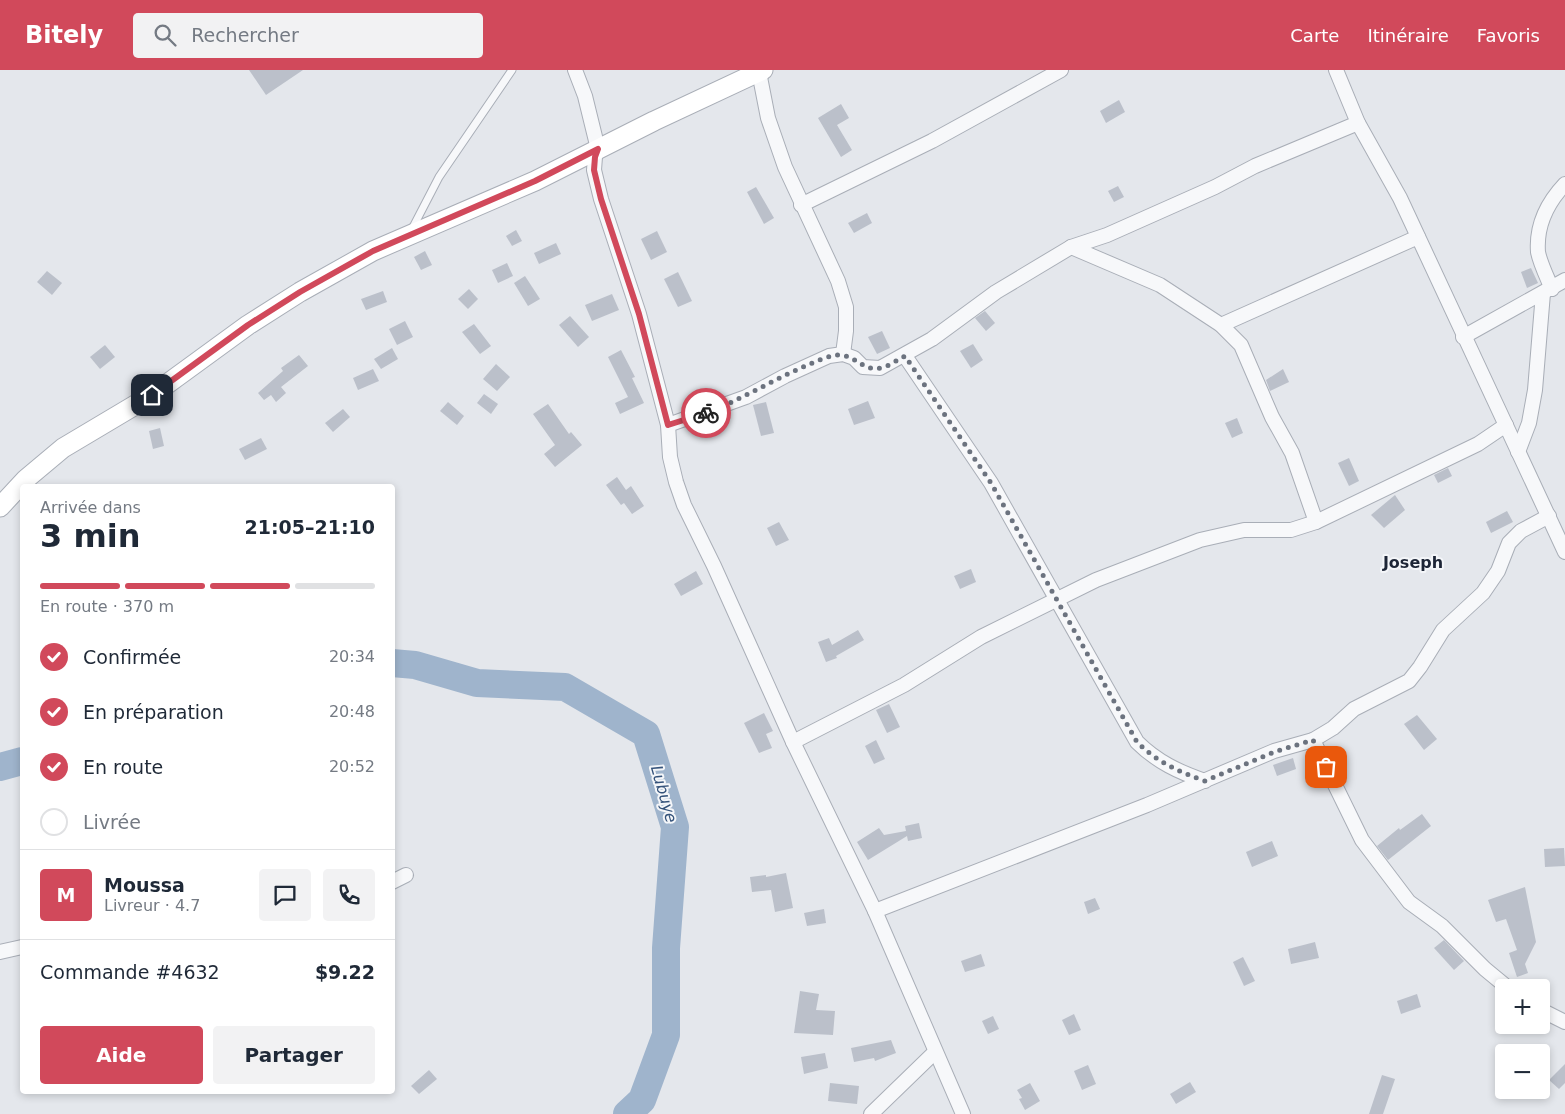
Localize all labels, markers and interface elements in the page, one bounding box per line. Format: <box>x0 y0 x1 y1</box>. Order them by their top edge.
search box <box>133 13 483 58</box>
text: Bitely <box>25 21 103 49</box>
icon: search <box>151 21 179 49</box>
text: Rechercher <box>191 24 299 46</box>
text: Carte <box>1290 25 1339 46</box>
text: Itinéraire <box>1367 25 1449 46</box>
text: Favoris <box>1477 25 1540 46</box>
pin <box>131 374 173 416</box>
icon: home <box>138 381 166 409</box>
courier <box>681 388 731 438</box>
icon: bike <box>692 399 720 427</box>
text: Arrivée dans <box>40 498 141 517</box>
text: 21:05–21:10 <box>245 516 375 538</box>
text: 3 min <box>40 517 141 555</box>
district label: Joseph <box>1382 553 1443 572</box>
text: En route · 370 m <box>40 597 174 616</box>
icon: check <box>40 643 68 671</box>
text: Confirmée <box>83 646 181 668</box>
text: 20:34 <box>329 647 375 666</box>
icon: check <box>40 698 68 726</box>
text: En préparation <box>83 701 224 723</box>
text: 20:48 <box>329 702 375 721</box>
pin <box>1305 746 1347 788</box>
icon: check <box>40 753 68 781</box>
icon: bag <box>1312 753 1340 781</box>
text: En route <box>83 756 163 778</box>
text: 20:52 <box>329 757 375 776</box>
water label: Lubuye <box>647 763 681 825</box>
text: Livrée <box>83 811 141 833</box>
button: chat <box>259 869 311 921</box>
button: phone <box>323 869 375 921</box>
text: Moussa <box>104 874 185 896</box>
text: M <box>57 884 75 906</box>
text: Livreur · 4.7 <box>104 896 200 915</box>
text: Commande #4632 <box>40 961 220 983</box>
text: $9.22 <box>315 961 375 983</box>
map controls <box>1495 979 1550 1099</box>
button: + <box>1495 979 1550 1034</box>
button: Aide <box>40 1026 203 1084</box>
button: Partager <box>213 1026 375 1084</box>
button: − <box>1495 1044 1550 1099</box>

